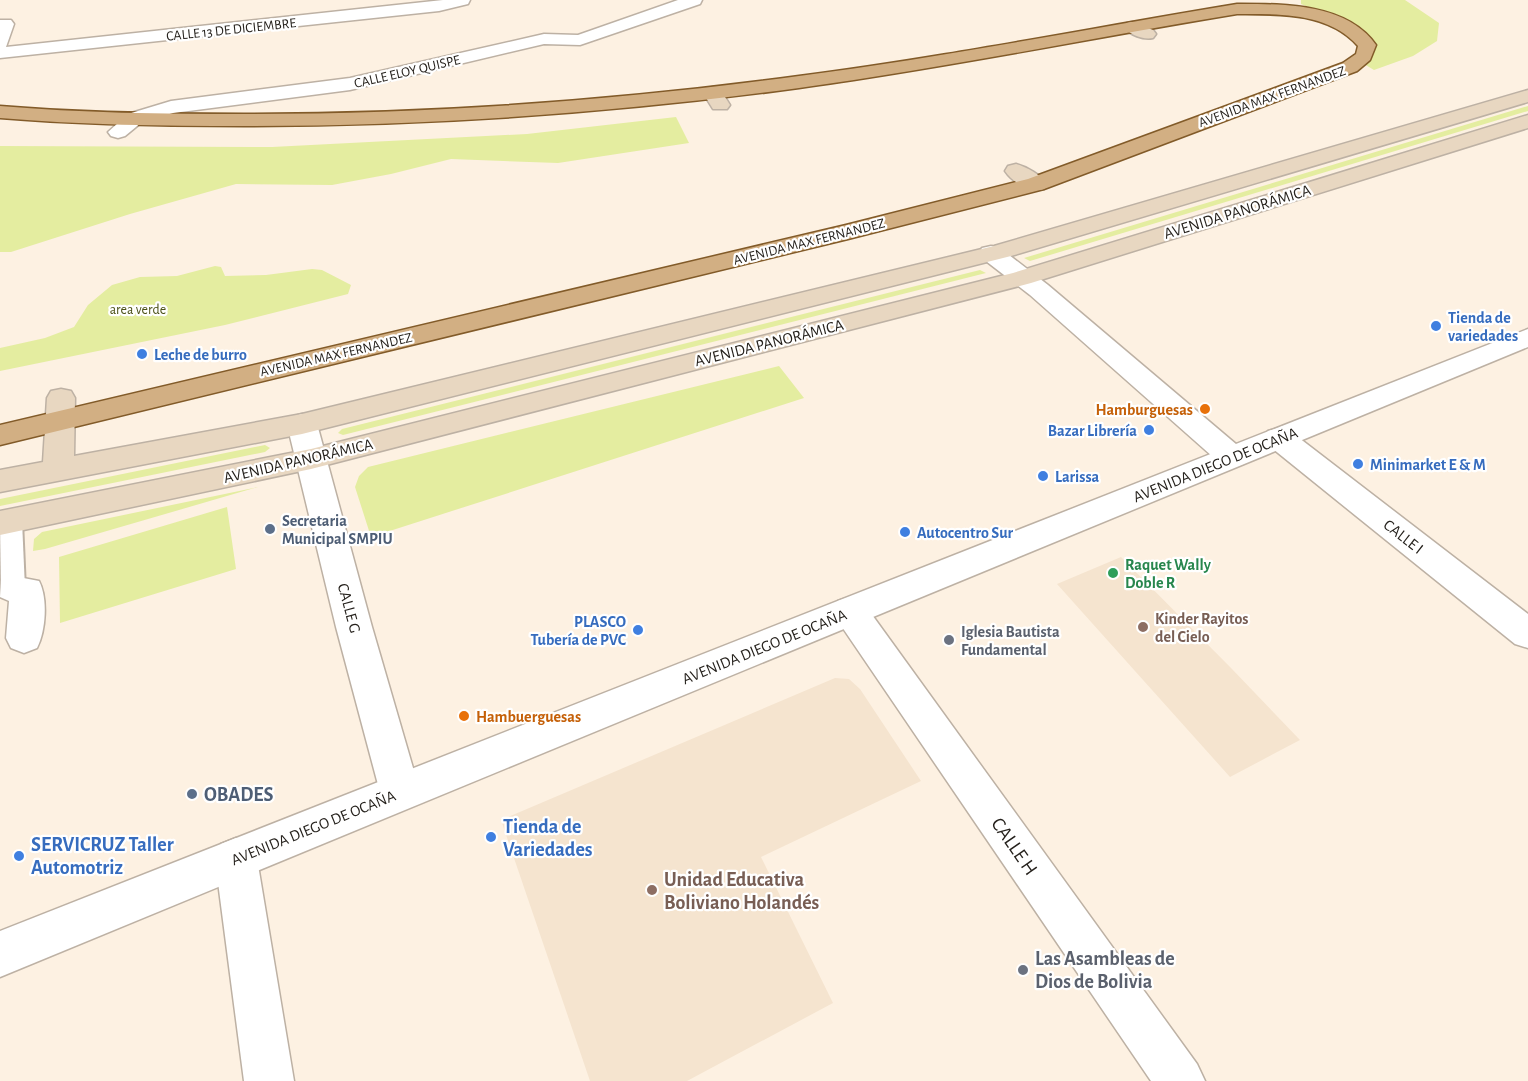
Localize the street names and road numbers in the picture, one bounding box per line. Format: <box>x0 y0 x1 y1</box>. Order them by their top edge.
street label: CALLE 13 DE DICIEMBRE <box>165 16 297 44</box>
street label: CALLE ELOY QUISPE <box>353 53 462 91</box>
street label: AVENIDA MAX FERNANDEZ <box>1197 64 1348 130</box>
street label: AVENIDA PANORÁMICA <box>1161 180 1313 242</box>
street label: AVENIDA MAX FERNANDEZ <box>732 216 886 268</box>
street label: AVENIDA PANORÁMICA <box>693 315 845 369</box>
street label: AVENIDA MAX FERNANDEZ <box>259 331 414 379</box>
street label: AVENIDA DIEGO DE OCAÑA <box>1130 423 1300 505</box>
street label: AVENIDA PANORÁMICA <box>222 434 374 486</box>
street label: CALLE I <box>1381 516 1426 557</box>
street label: CALLE G <box>335 582 363 635</box>
street label: AVENIDA DIEGO DE OCAÑA <box>679 605 849 687</box>
street label: AVENIDA DIEGO DE OCAÑA <box>228 786 398 868</box>
street label: CALLE H <box>987 814 1041 879</box>

